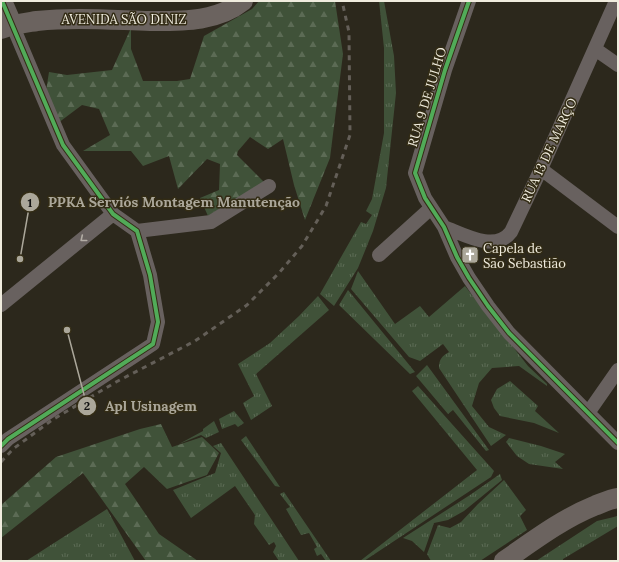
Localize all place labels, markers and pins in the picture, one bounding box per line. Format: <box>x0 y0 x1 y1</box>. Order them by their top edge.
callout: PPKA Serviós Montagem Manutenção <box>20 189 308 215</box>
place label: Capela de São Sebastião <box>483 240 566 272</box>
church icon: Capela de São Sebastião <box>460 245 480 265</box>
callout: Apl Usinagem <box>77 393 204 419</box>

